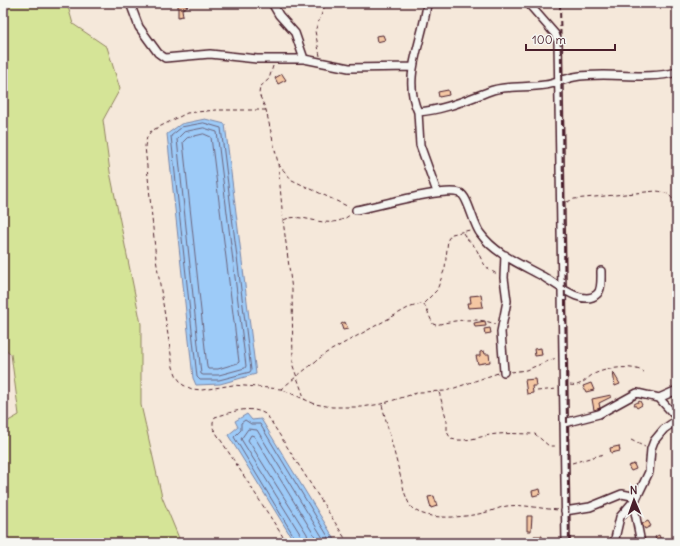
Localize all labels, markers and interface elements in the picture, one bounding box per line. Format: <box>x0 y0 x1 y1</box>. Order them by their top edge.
scale bar <box>526 26 615 52</box>
text: 100 m <box>532 32 566 47</box>
north arrow <box>614 480 654 520</box>
text: N <box>630 483 638 497</box>

